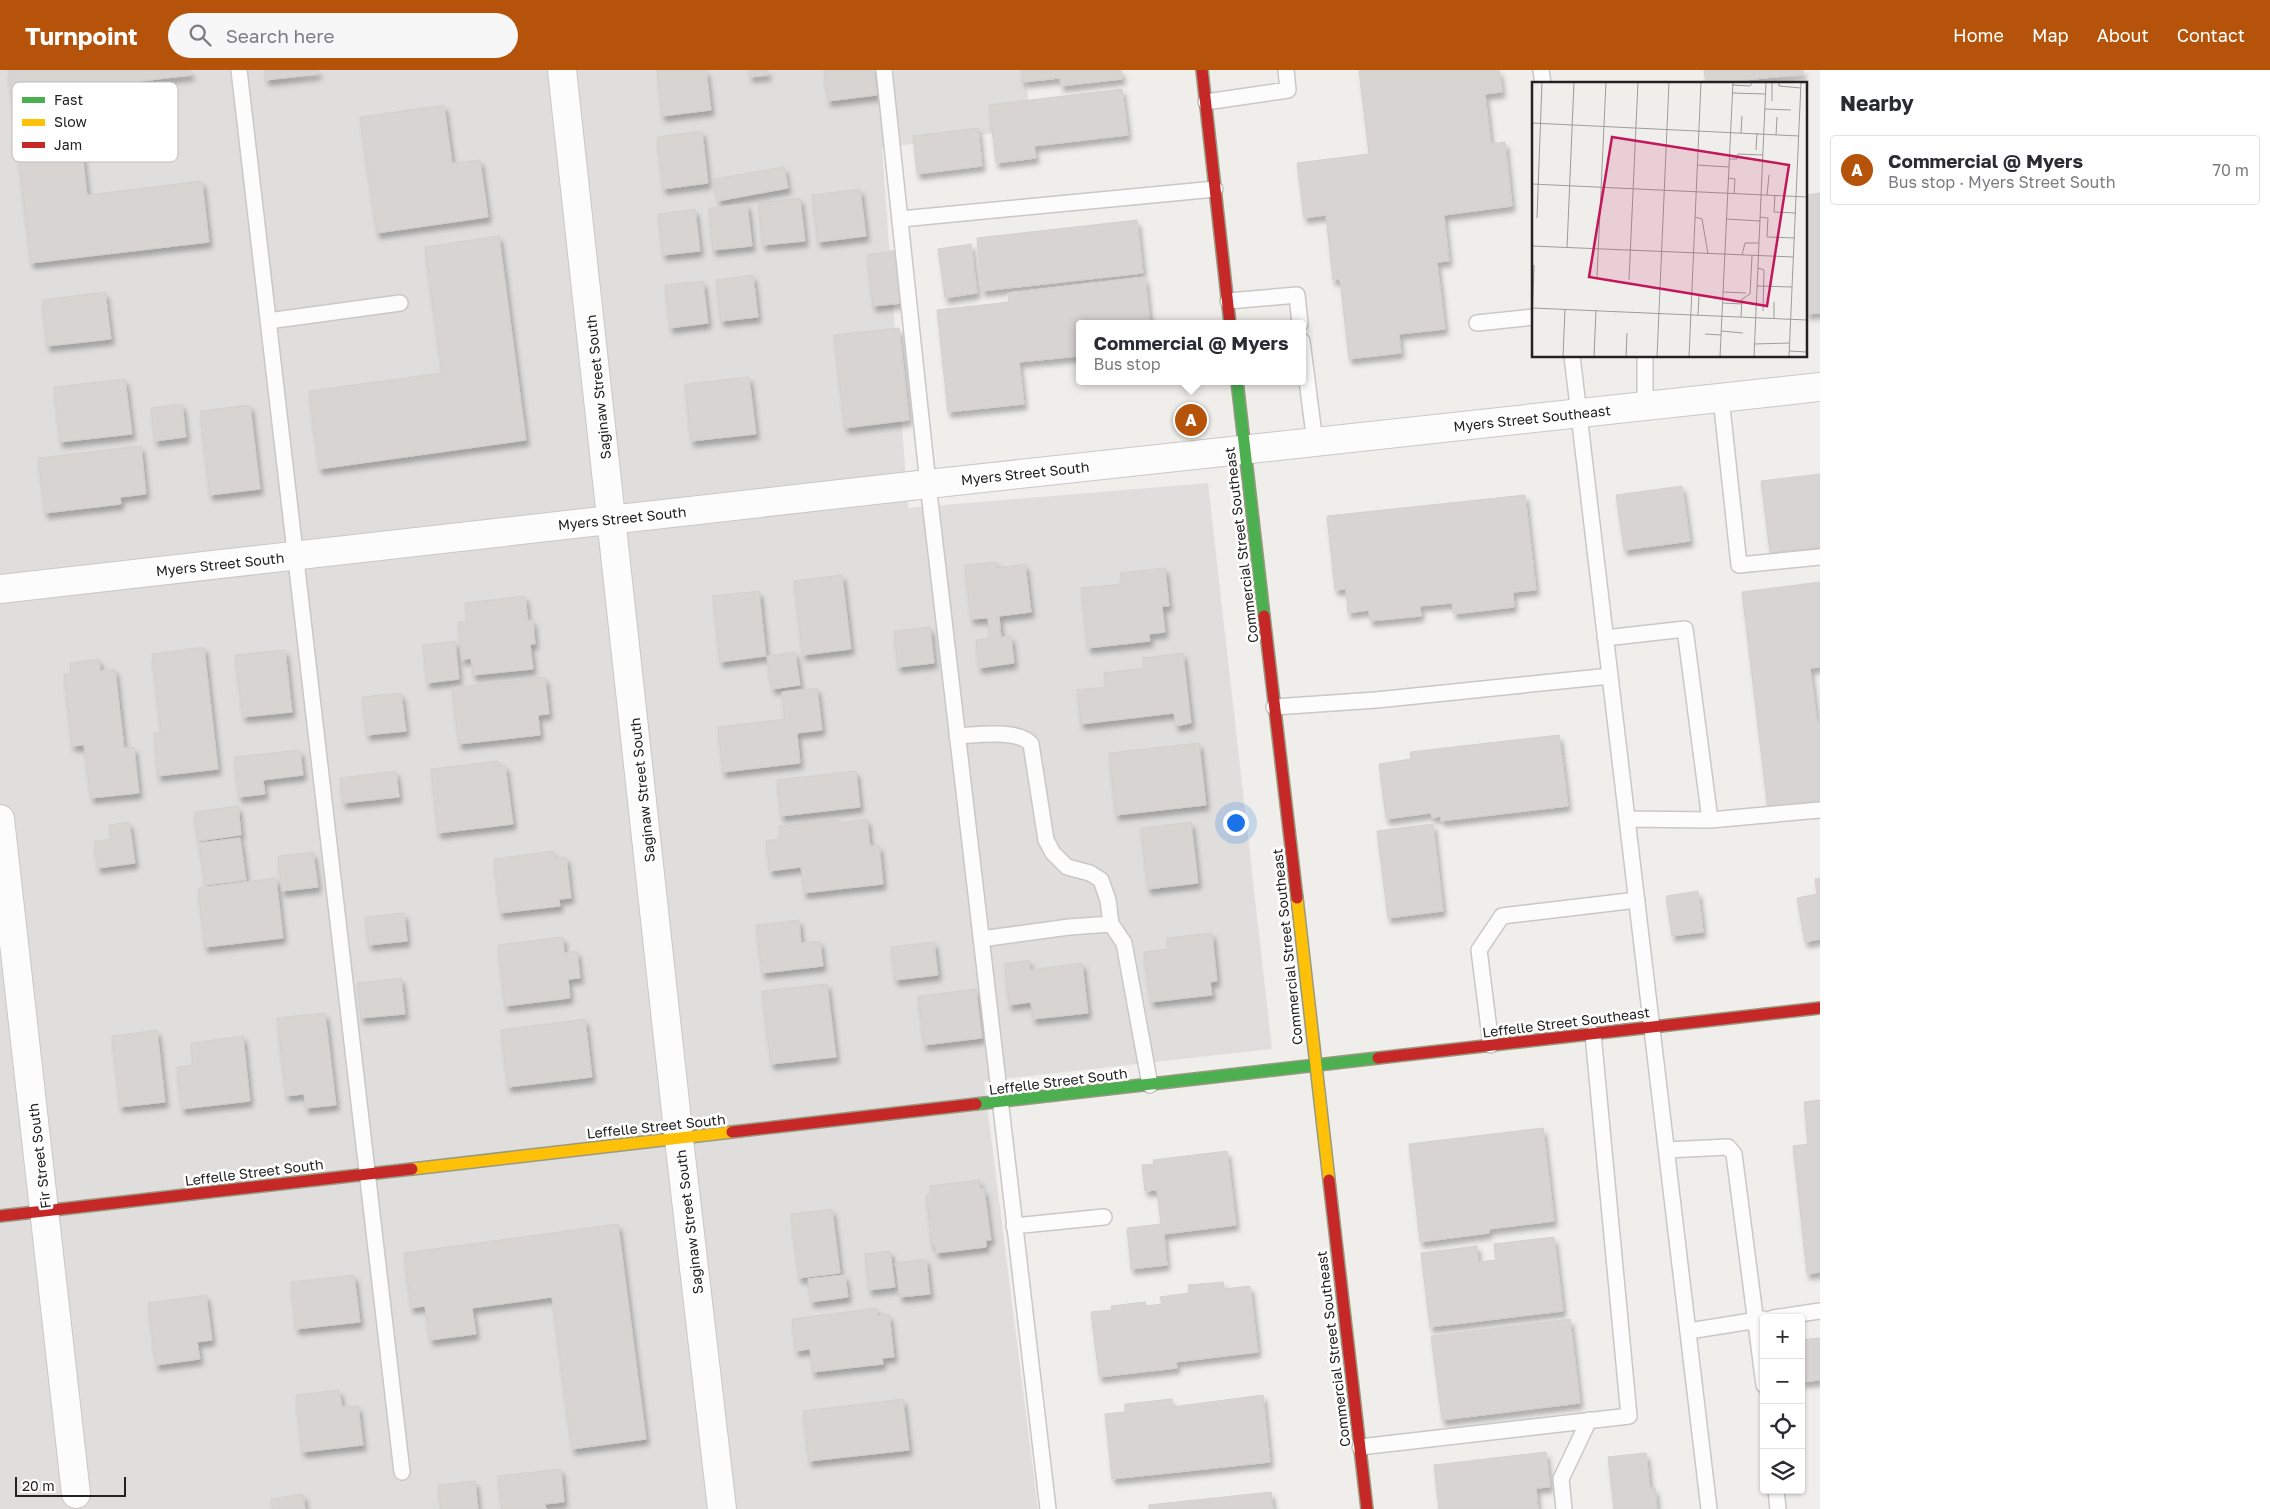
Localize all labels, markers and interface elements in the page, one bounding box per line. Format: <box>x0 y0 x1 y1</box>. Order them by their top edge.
search box <box>168 13 518 58</box>
text: Turnpoint <box>25 21 138 50</box>
icon: search <box>186 21 214 49</box>
text: Search here <box>226 24 335 47</box>
text: Home <box>1953 24 2004 46</box>
text: Map <box>2032 24 2069 46</box>
text: About <box>2097 24 2149 46</box>
text: Contact <box>2177 24 2245 46</box>
legend <box>12 82 178 162</box>
inset map <box>1532 82 1808 358</box>
text: Nearby <box>1840 90 1914 116</box>
text: Fast <box>54 91 83 108</box>
text: Slow <box>54 113 87 130</box>
text: Jam <box>54 136 82 153</box>
text: Commercial @ Myers <box>1888 149 2083 172</box>
text: A <box>1851 160 1863 180</box>
text: 70 m <box>2212 160 2249 180</box>
text: Bus stop · Myers Street South <box>1888 172 2116 192</box>
street label: Saginaw Street South <box>582 314 614 460</box>
popup <box>1076 320 1306 385</box>
text: Commercial @ Myers <box>1093 331 1289 354</box>
text: Bus stop <box>1093 354 1161 374</box>
pin: A <box>1175 401 1207 439</box>
street label: Myers Street Southeast <box>1452 401 1612 435</box>
street label: Commercial Street Southeast <box>1221 446 1261 644</box>
street label: Myers Street South <box>960 458 1090 488</box>
street label: Myers Street South <box>557 503 687 533</box>
street label: Myers Street South <box>155 549 285 579</box>
street label: Saginaw Street South <box>626 717 658 863</box>
your location <box>1223 810 1249 836</box>
street label: Commercial Street Southeast <box>1268 848 1306 1046</box>
street label: Leffelle Street Southeast <box>1481 1003 1651 1041</box>
street label: Leffelle Street South <box>988 1064 1128 1098</box>
street label: Fir Street South <box>24 1102 54 1210</box>
street label: Leffelle Street South <box>586 1110 726 1142</box>
street label: Saginaw Street South <box>672 1149 706 1295</box>
street label: Leffelle Street South <box>184 1155 324 1189</box>
street label: Commercial Street Southeast <box>1313 1250 1353 1448</box>
map controls <box>1760 1314 1805 1494</box>
button: + <box>1760 1314 1805 1359</box>
button: − <box>1760 1359 1805 1404</box>
button: locate <box>1760 1404 1805 1449</box>
button: layers <box>1760 1449 1805 1494</box>
scale bar <box>15 1474 126 1497</box>
text: 20 m <box>22 1477 55 1494</box>

